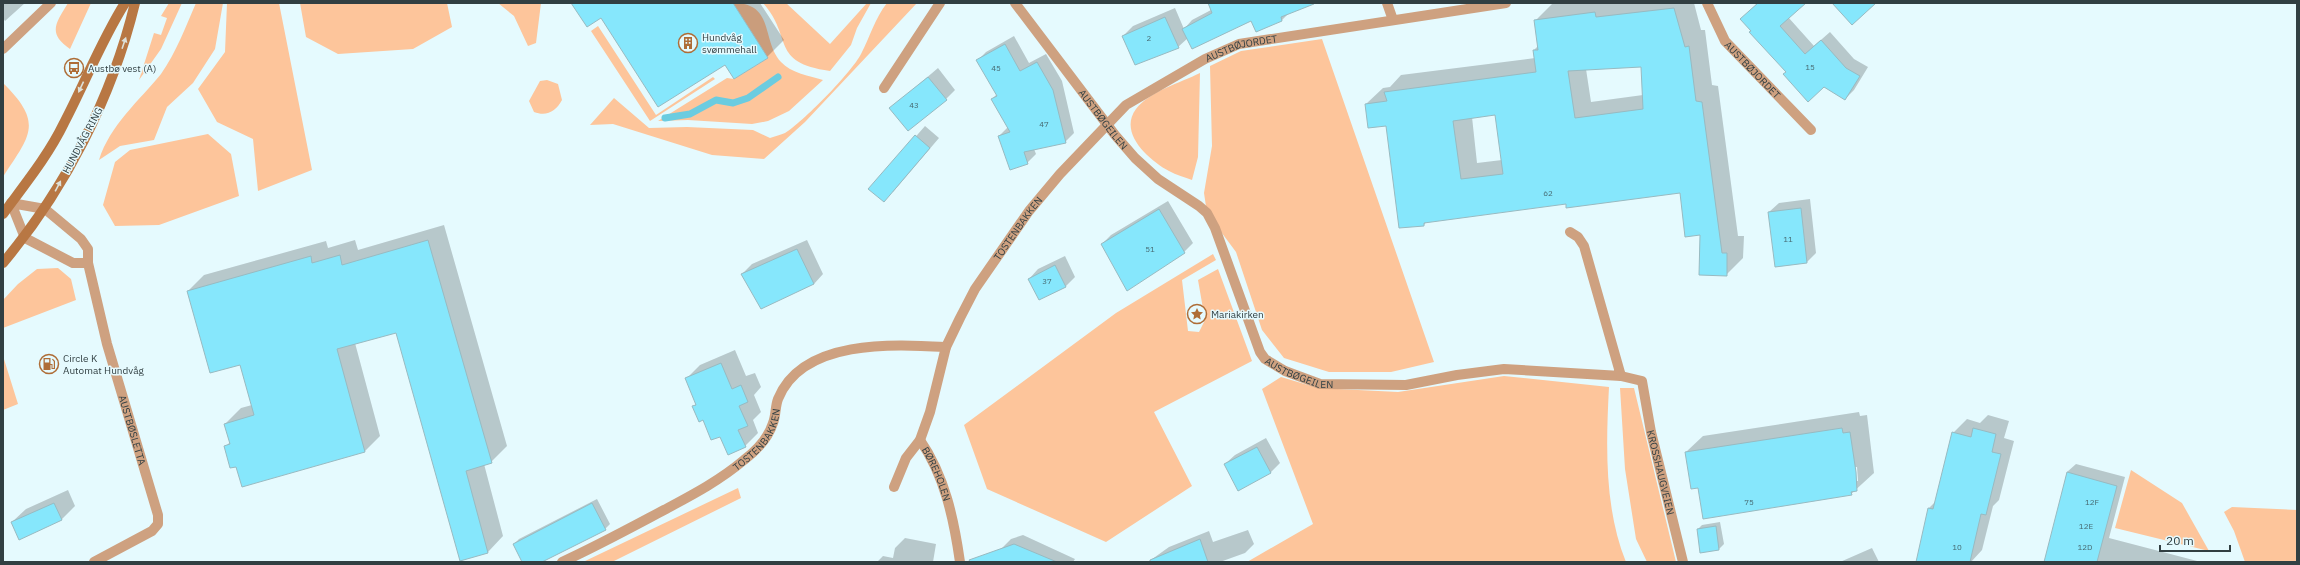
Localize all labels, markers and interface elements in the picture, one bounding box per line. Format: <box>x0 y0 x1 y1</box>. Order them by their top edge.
place label: Hundvåg svømmehall <box>702 31 757 56</box>
building icon: Hundvåg svømmehall <box>677 32 699 54</box>
street label: AUSTBØJORDET <box>1203 32 1278 65</box>
house number: 2 <box>1147 33 1152 43</box>
one-way arrow <box>121 37 127 49</box>
street label: AUSTBØJORDET <box>1722 39 1783 102</box>
bus stop icon: Austbø vest (A) <box>63 57 85 79</box>
place label: Austbø vest (A) <box>88 62 156 75</box>
house number: 15 <box>1805 62 1815 72</box>
house number: 45 <box>991 63 1001 73</box>
one-way arrow <box>78 82 84 93</box>
street label: AUSTBØGEILEN <box>1076 87 1131 152</box>
house number: 43 <box>909 100 919 110</box>
street label: HUNDVÅG RING <box>60 105 105 176</box>
house number: 47 <box>1039 119 1049 129</box>
one-way arrow <box>54 180 61 192</box>
house number: 62 <box>1543 188 1553 198</box>
street label: TOSTENBAKKEN <box>991 194 1045 263</box>
house number: 11 <box>1783 234 1793 244</box>
house number: 51 <box>1145 244 1155 254</box>
house number: 37 <box>1042 276 1052 286</box>
place icon: Mariakirken <box>1186 303 1208 325</box>
place label: Mariakirken <box>1211 308 1264 321</box>
place label: Circle K Automat Hundvåg <box>63 352 144 377</box>
fuel station icon: Circle K Automat Hundvåg <box>38 353 60 375</box>
street label: AUSTBØGEILEN <box>1262 354 1333 391</box>
street label: AUSTBØSLETTA <box>116 394 149 467</box>
street label: TOSTENBAKKEN <box>730 408 783 474</box>
street label: KROSSHAUGVEIEN <box>1644 429 1677 516</box>
street label: BØREHOLEN <box>919 444 953 503</box>
house number: 75 <box>1744 497 1754 507</box>
house number: 12F <box>2085 497 2100 507</box>
house number: 12E <box>2079 521 2093 531</box>
scale bar <box>2160 527 2230 553</box>
text: 20 m <box>2166 533 2194 548</box>
house number: 10 <box>1952 542 1962 552</box>
house number: 12D <box>2078 542 2092 552</box>

